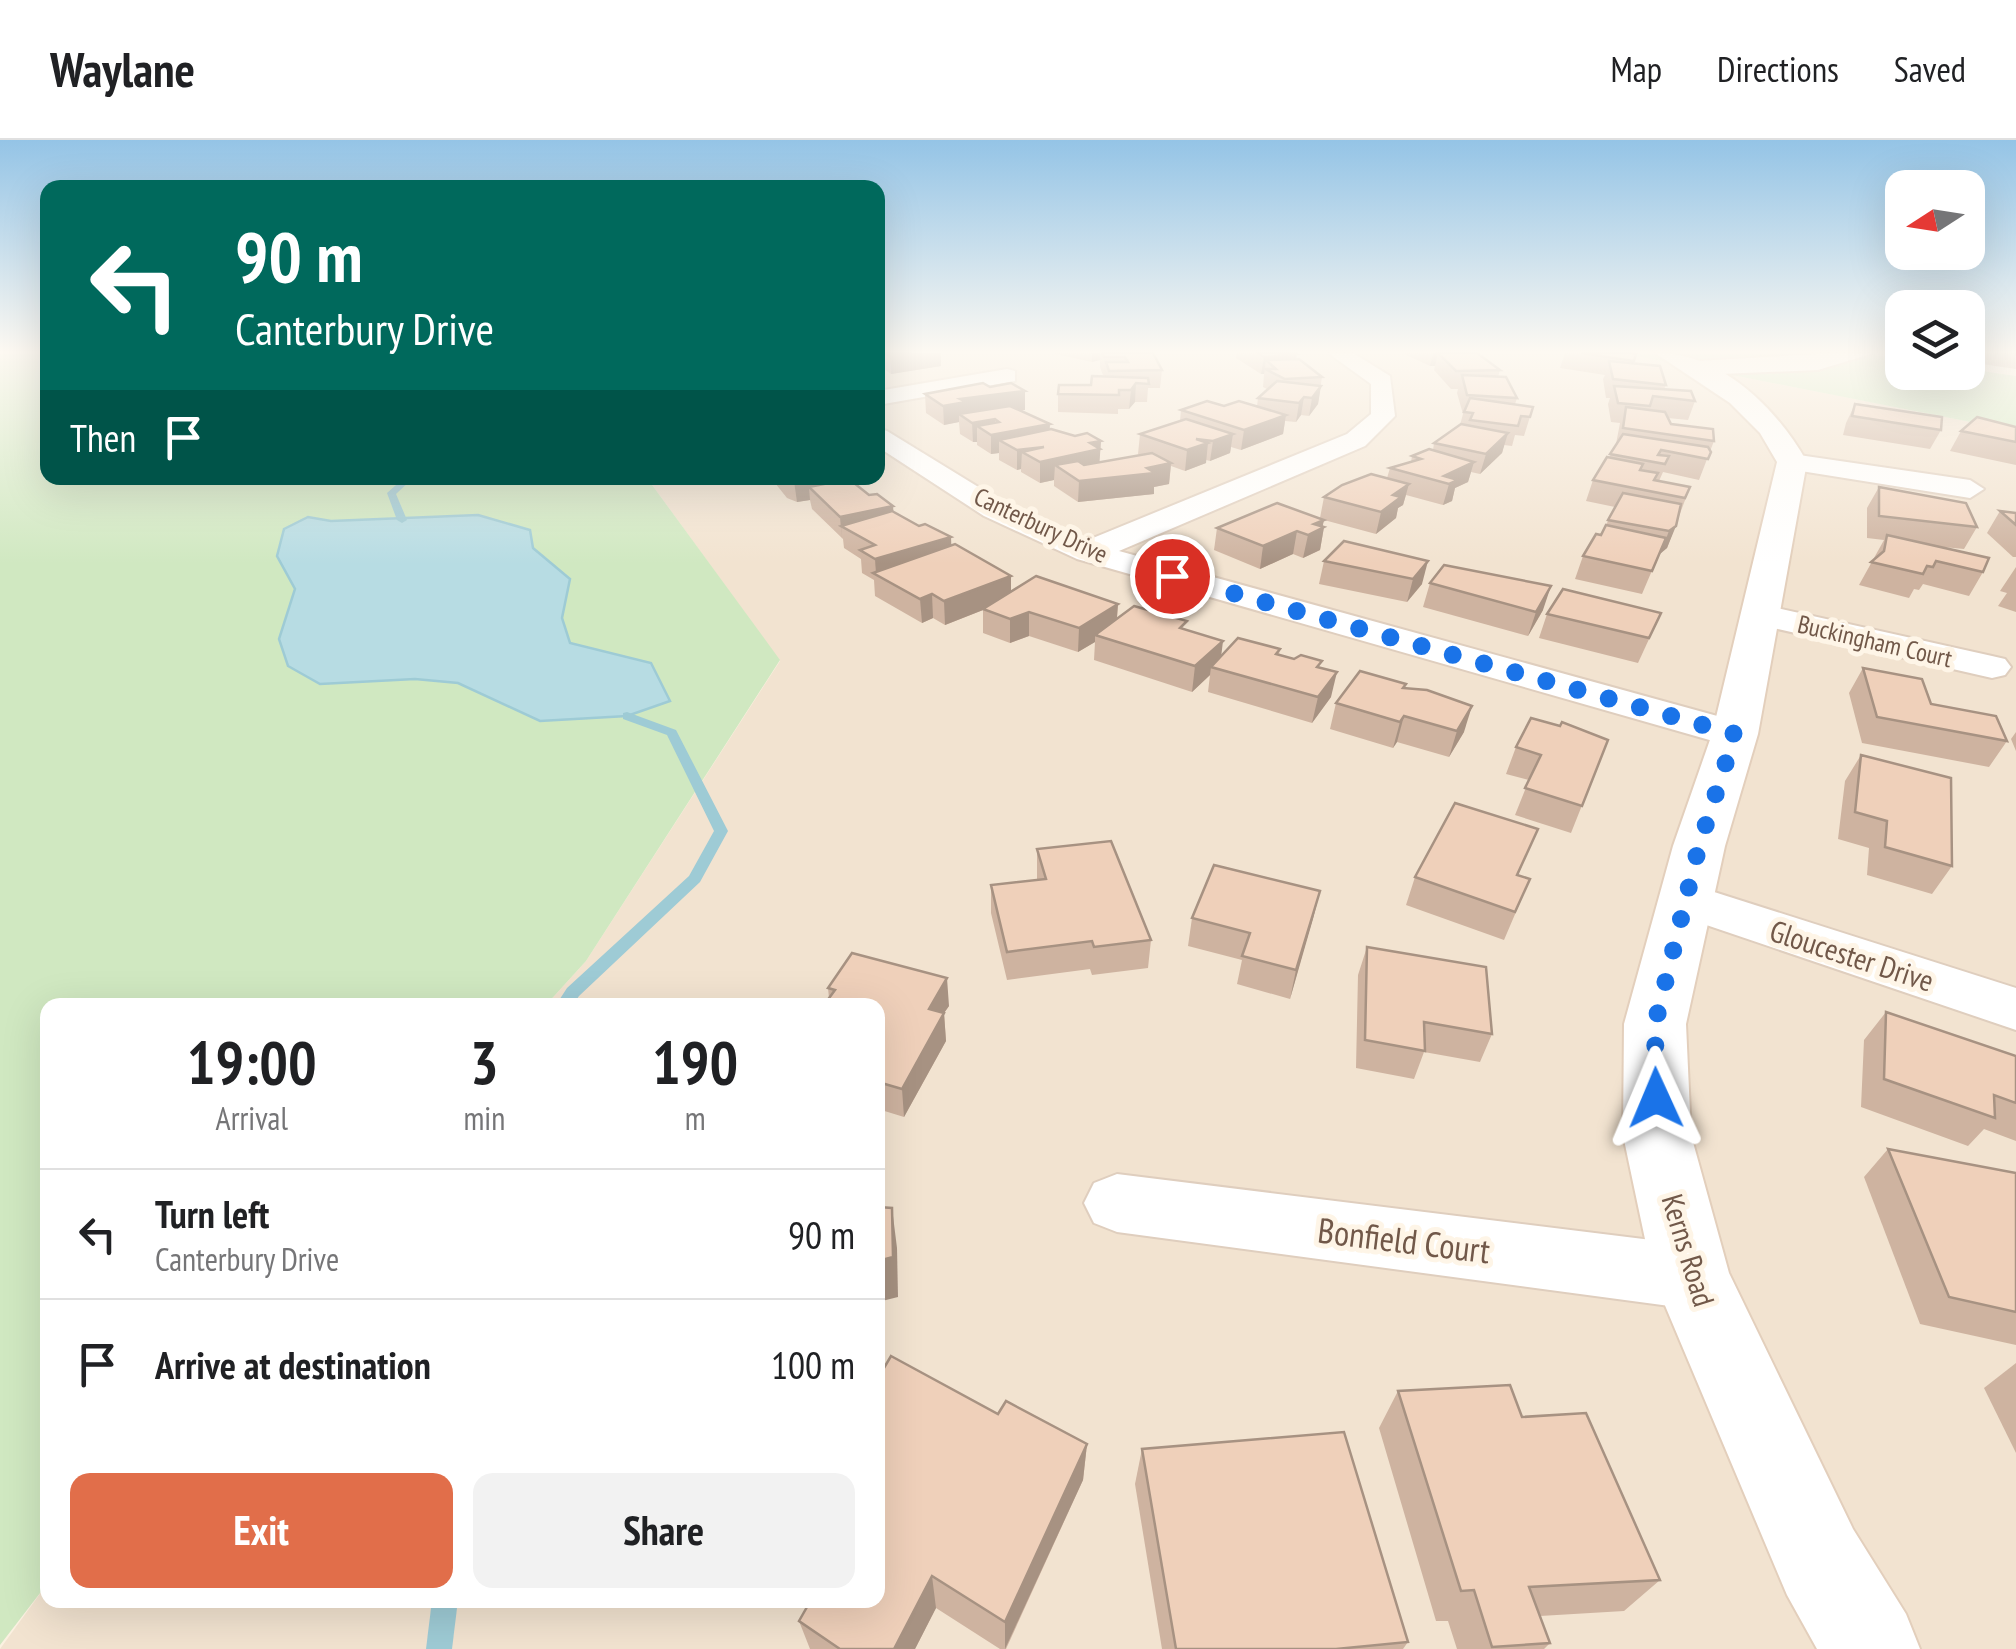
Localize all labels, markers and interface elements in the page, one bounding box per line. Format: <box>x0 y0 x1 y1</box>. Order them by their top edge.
text: Waylane <box>50 38 195 100</box>
text: Map <box>1611 46 1662 92</box>
text: Directions <box>1717 46 1839 92</box>
text: Saved <box>1894 46 1966 92</box>
north arrow <box>1885 170 1985 270</box>
map controls <box>1885 170 1985 390</box>
text: 90 m <box>235 211 363 301</box>
icon: left <box>70 220 200 350</box>
button: layers <box>1885 290 1985 390</box>
text: Canterbury Drive <box>235 299 494 357</box>
icon: arrive <box>156 410 211 465</box>
text: Then <box>70 413 136 462</box>
street label: Canterbury Drive <box>969 480 1113 570</box>
pin <box>1130 534 1215 619</box>
icon: arrive <box>1145 549 1200 604</box>
street label: Buckingham Court <box>1795 608 1956 674</box>
street label: Gloucester Drive <box>1765 910 1939 1000</box>
text: 19:00 <box>187 1023 317 1101</box>
text: 3 <box>470 1023 499 1101</box>
text: 190 <box>652 1023 738 1101</box>
position arrow <box>1604 1046 1708 1150</box>
text: Arrival <box>216 1097 288 1139</box>
text: min <box>463 1097 505 1139</box>
text: m <box>685 1097 706 1139</box>
text: Turn left <box>155 1189 269 1238</box>
street label: Kerns Road <box>1654 1189 1724 1311</box>
icon: left <box>70 1207 125 1262</box>
street label: Bonfield Court <box>1315 1207 1493 1273</box>
text: 90 m <box>788 1210 855 1259</box>
text: Canterbury Drive <box>155 1238 339 1280</box>
icon: arrive <box>70 1337 125 1392</box>
text: Arrive at destination <box>155 1340 431 1389</box>
text: 100 m <box>771 1340 855 1389</box>
button: Exit <box>70 1473 453 1588</box>
button: Share <box>473 1473 855 1588</box>

